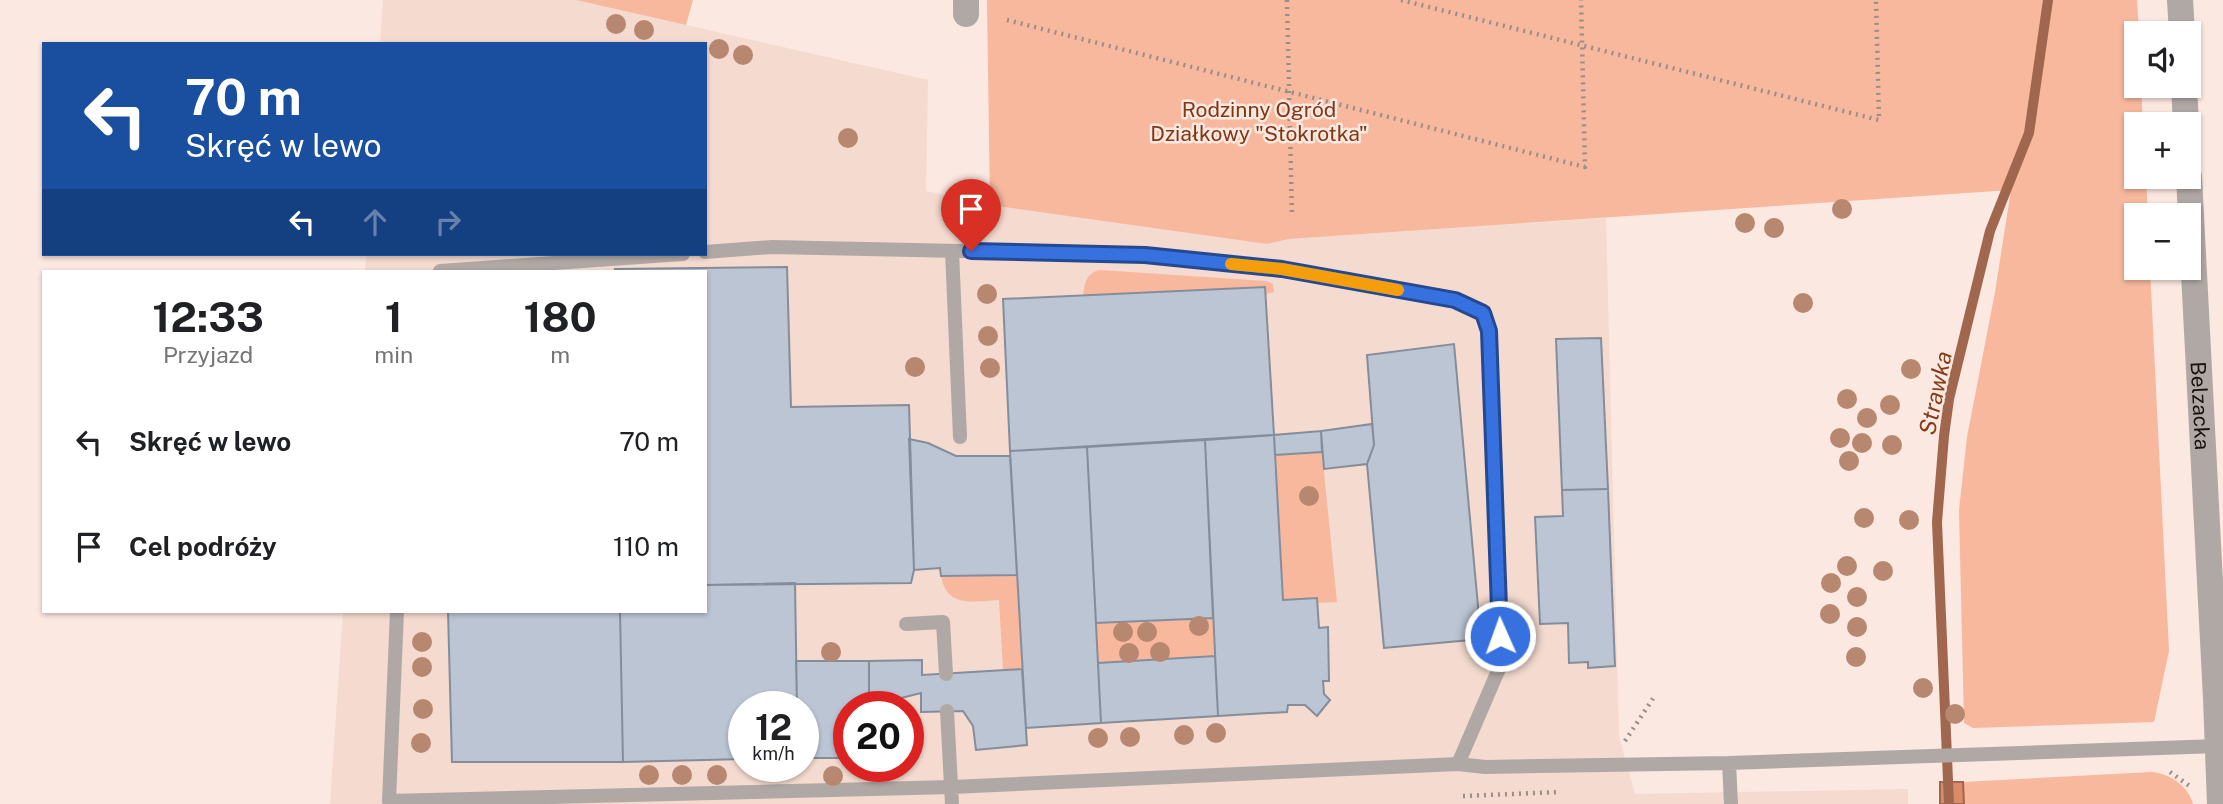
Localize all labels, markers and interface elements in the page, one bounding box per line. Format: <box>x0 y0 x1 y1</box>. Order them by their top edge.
map controls <box>2124 21 2201 280</box>
button: sound <box>2124 21 2201 98</box>
text: 70 m <box>185 68 302 126</box>
icon: left <box>70 70 161 161</box>
park label: Rodzinny Ogród Działkowy "Stokrotka" <box>1150 97 1368 146</box>
button: + <box>2124 112 2201 189</box>
text: Skręć w lewo <box>185 127 382 164</box>
pin <box>941 179 1001 251</box>
icon: arrive <box>952 190 990 228</box>
icon: left <box>283 203 321 241</box>
icon: ahead <box>356 203 394 241</box>
icon: right <box>429 203 467 241</box>
button: − <box>2124 203 2201 280</box>
text: 12:33 <box>152 292 264 341</box>
text: 1 <box>385 292 403 341</box>
text: 180 <box>524 292 597 341</box>
text: Przyjazd <box>163 341 253 368</box>
text: min <box>374 341 413 368</box>
text: m <box>550 341 570 368</box>
water label: Strawka <box>1913 349 1957 437</box>
street label: Belzacka <box>2186 361 2216 451</box>
icon: left <box>70 423 108 461</box>
text: Skręć w lewo <box>129 426 291 457</box>
text: 70 m <box>619 426 679 457</box>
icon: arrive <box>70 528 108 566</box>
text: Cel podróży <box>129 531 277 562</box>
text: 110 m <box>613 531 679 562</box>
position arrow <box>1463 599 1537 673</box>
speed limit sign: 20 <box>833 691 924 782</box>
text: 12 <box>755 707 792 748</box>
text: km/h <box>752 743 795 764</box>

